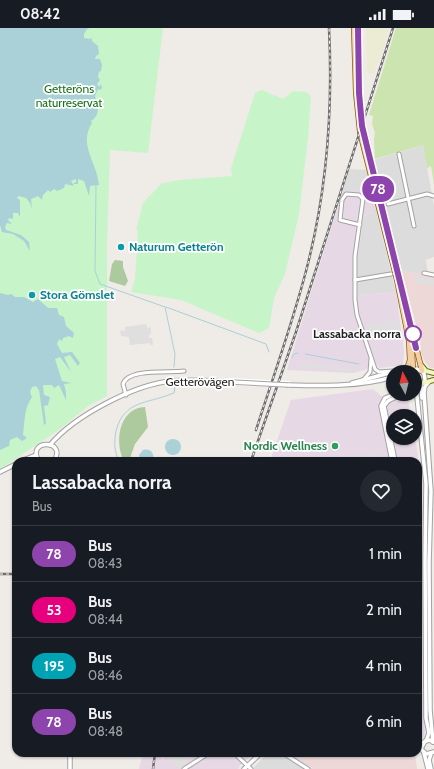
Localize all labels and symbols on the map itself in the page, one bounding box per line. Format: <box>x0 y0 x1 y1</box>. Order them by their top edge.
park label: Getteröns naturreservat <box>36 81 102 110</box>
line badge: 78 <box>360 176 396 202</box>
place label: Naturum Getterön <box>129 239 224 254</box>
marker: Naturum Getterön <box>116 242 126 252</box>
place label: Stora Gömslet <box>40 287 114 302</box>
marker: Stora Gömslet <box>27 290 37 300</box>
marker: Lassabacka norra <box>404 325 422 343</box>
place label: Lassabacka norra <box>313 326 401 341</box>
north arrow <box>386 365 422 401</box>
street label: Getterövägen <box>166 374 235 389</box>
place label: Nordic Wellness <box>244 438 327 453</box>
marker: Nordic Wellness <box>330 441 340 451</box>

